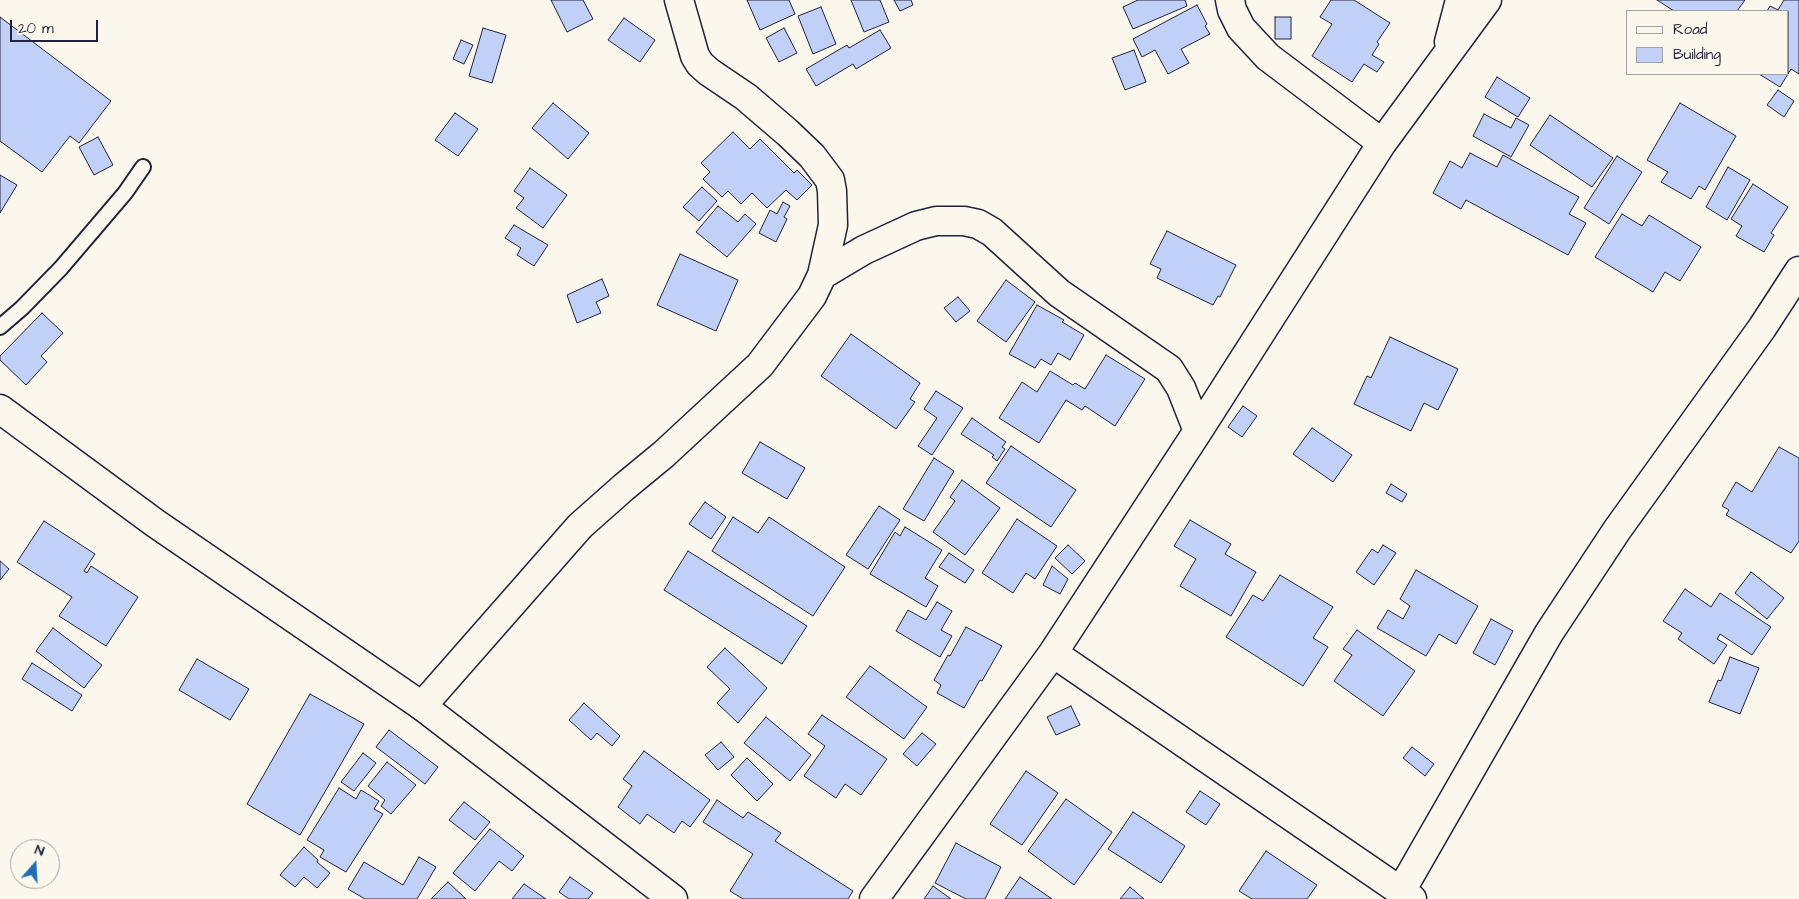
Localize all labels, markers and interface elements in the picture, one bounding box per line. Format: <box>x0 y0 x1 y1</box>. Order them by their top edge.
scale bar <box>12 10 100 42</box>
legend <box>1626 10 1789 75</box>
text: 20 m <box>18 18 54 39</box>
text: Road <box>1673 19 1707 40</box>
text: Building <box>1673 44 1721 65</box>
north arrow <box>10 839 60 889</box>
text: N <box>32 840 47 862</box>

